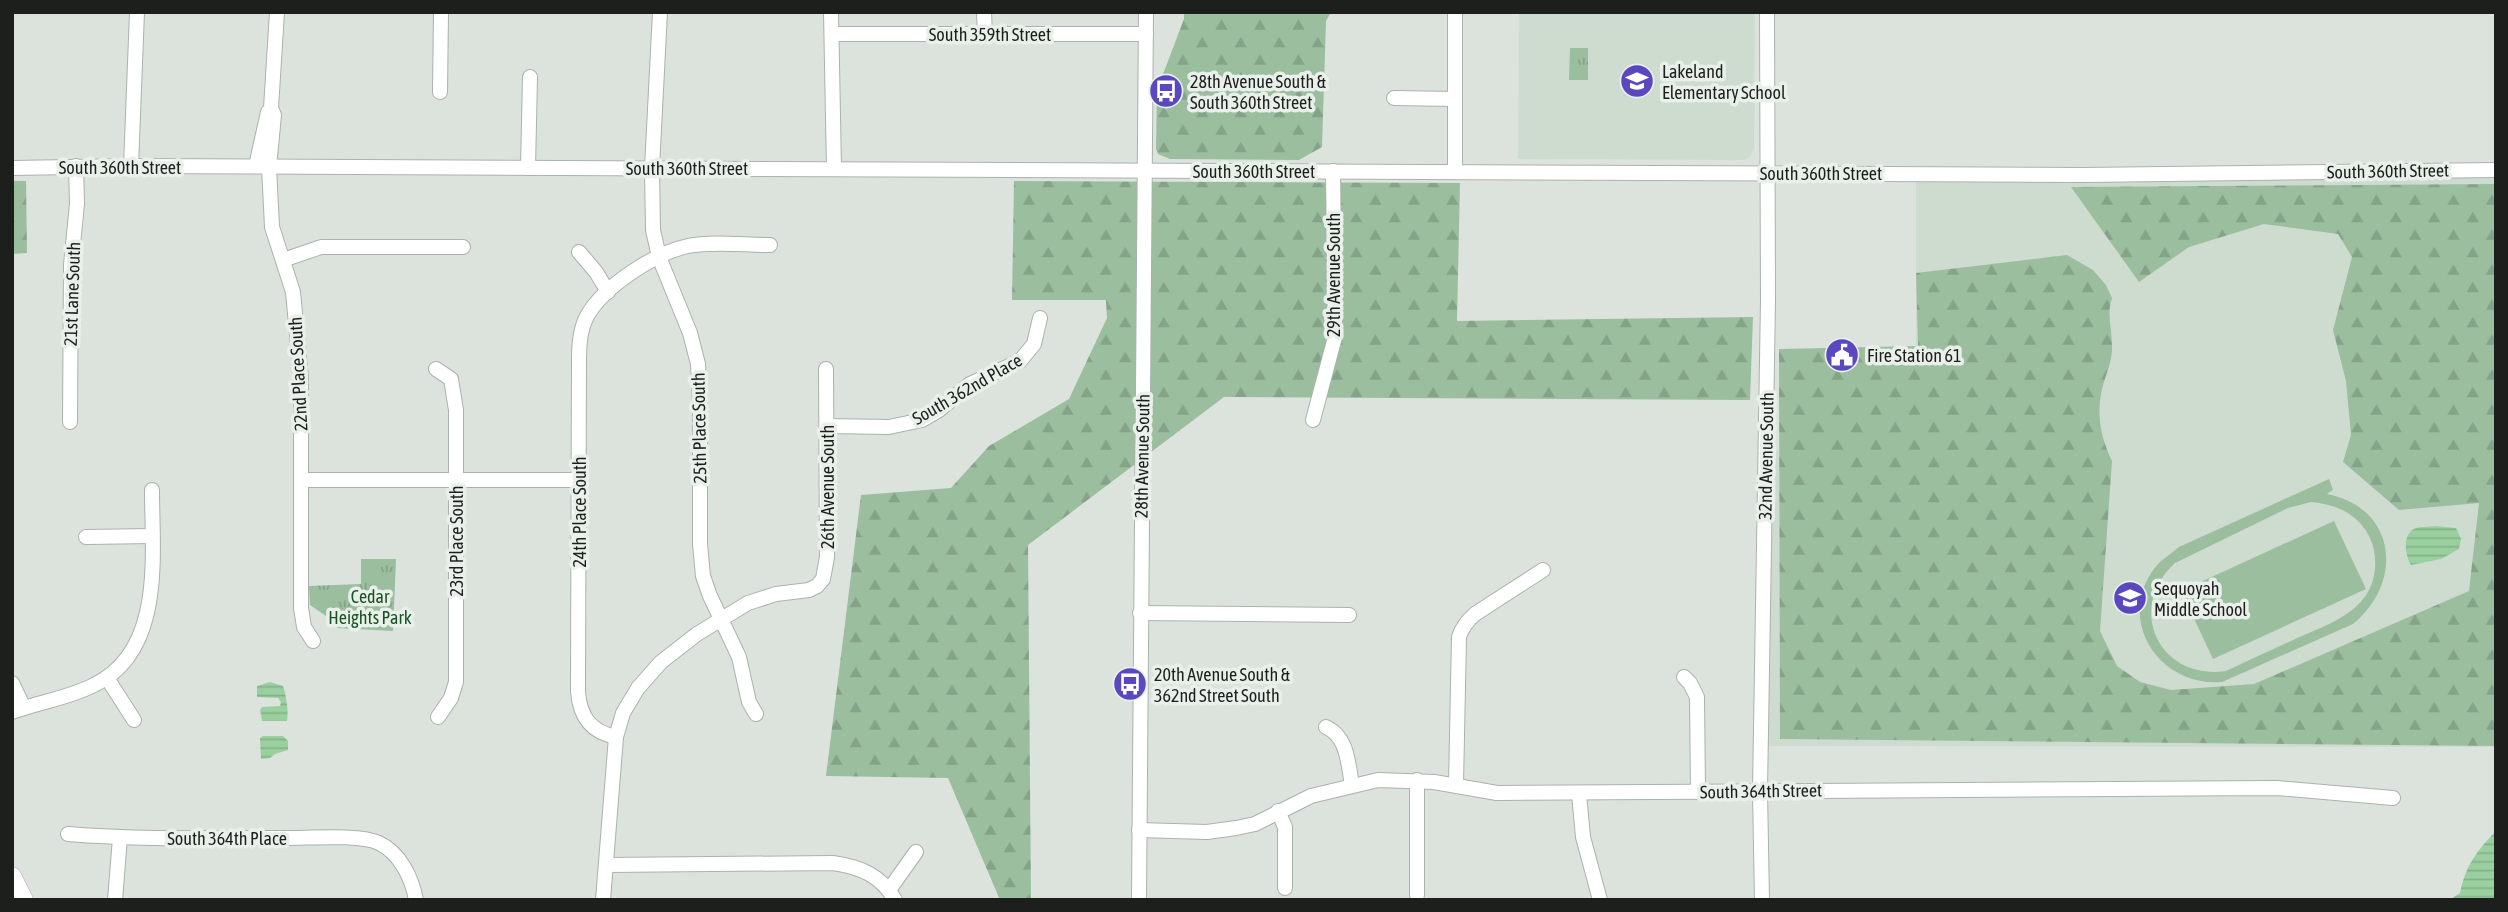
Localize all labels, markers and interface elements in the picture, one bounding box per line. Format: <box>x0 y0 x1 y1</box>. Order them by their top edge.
street label: South 359th Street <box>929 24 1051 45</box>
place label: Lakeland Elementary School <box>1662 61 1786 103</box>
school or university icon: Lakeland Elementary School <box>1618 62 1656 100</box>
place label: 28th Avenue South & South 360th Street <box>1190 71 1327 113</box>
bus stop icon: 28th Avenue South & South 360th Street <box>1147 72 1185 110</box>
street label: South 360th Street <box>59 157 181 178</box>
street label: South 360th Street <box>626 158 748 179</box>
street label: South 360th Street <box>2327 159 2449 183</box>
street label: South 360th Street <box>1193 161 1315 182</box>
street label: South 360th Street <box>1760 163 1882 184</box>
street label: 29th Avenue South <box>1323 213 1344 337</box>
street label: 21st Lane South <box>60 242 84 346</box>
street label: 22nd Place South <box>285 316 311 432</box>
public building icon: Fire Station 61 <box>1823 336 1861 374</box>
place label: Fire Station 61 <box>1867 345 1961 366</box>
street label: South 362nd Place <box>908 349 1026 429</box>
street label: 25th Place South <box>688 372 710 484</box>
street label: 32nd Avenue South <box>1754 392 1778 520</box>
street label: 28th Avenue South <box>1130 394 1154 518</box>
street label: 26th Avenue South <box>817 425 838 549</box>
street label: 24th Place South <box>569 456 590 568</box>
street label: 23rd Place South <box>446 485 467 597</box>
place label: Sequoyah Middle School <box>2154 578 2247 620</box>
school or university icon: Sequoyah Middle School <box>2111 579 2149 617</box>
park label: Cedar Heights Park <box>328 586 412 628</box>
place label: 20th Avenue South & 362nd Street South <box>1154 664 1291 706</box>
bus stop icon: 20th Avenue South & 362nd Street South <box>1111 665 1149 703</box>
street label: South 364th Street <box>1700 779 1822 803</box>
street label: South 364th Place <box>167 828 287 849</box>

